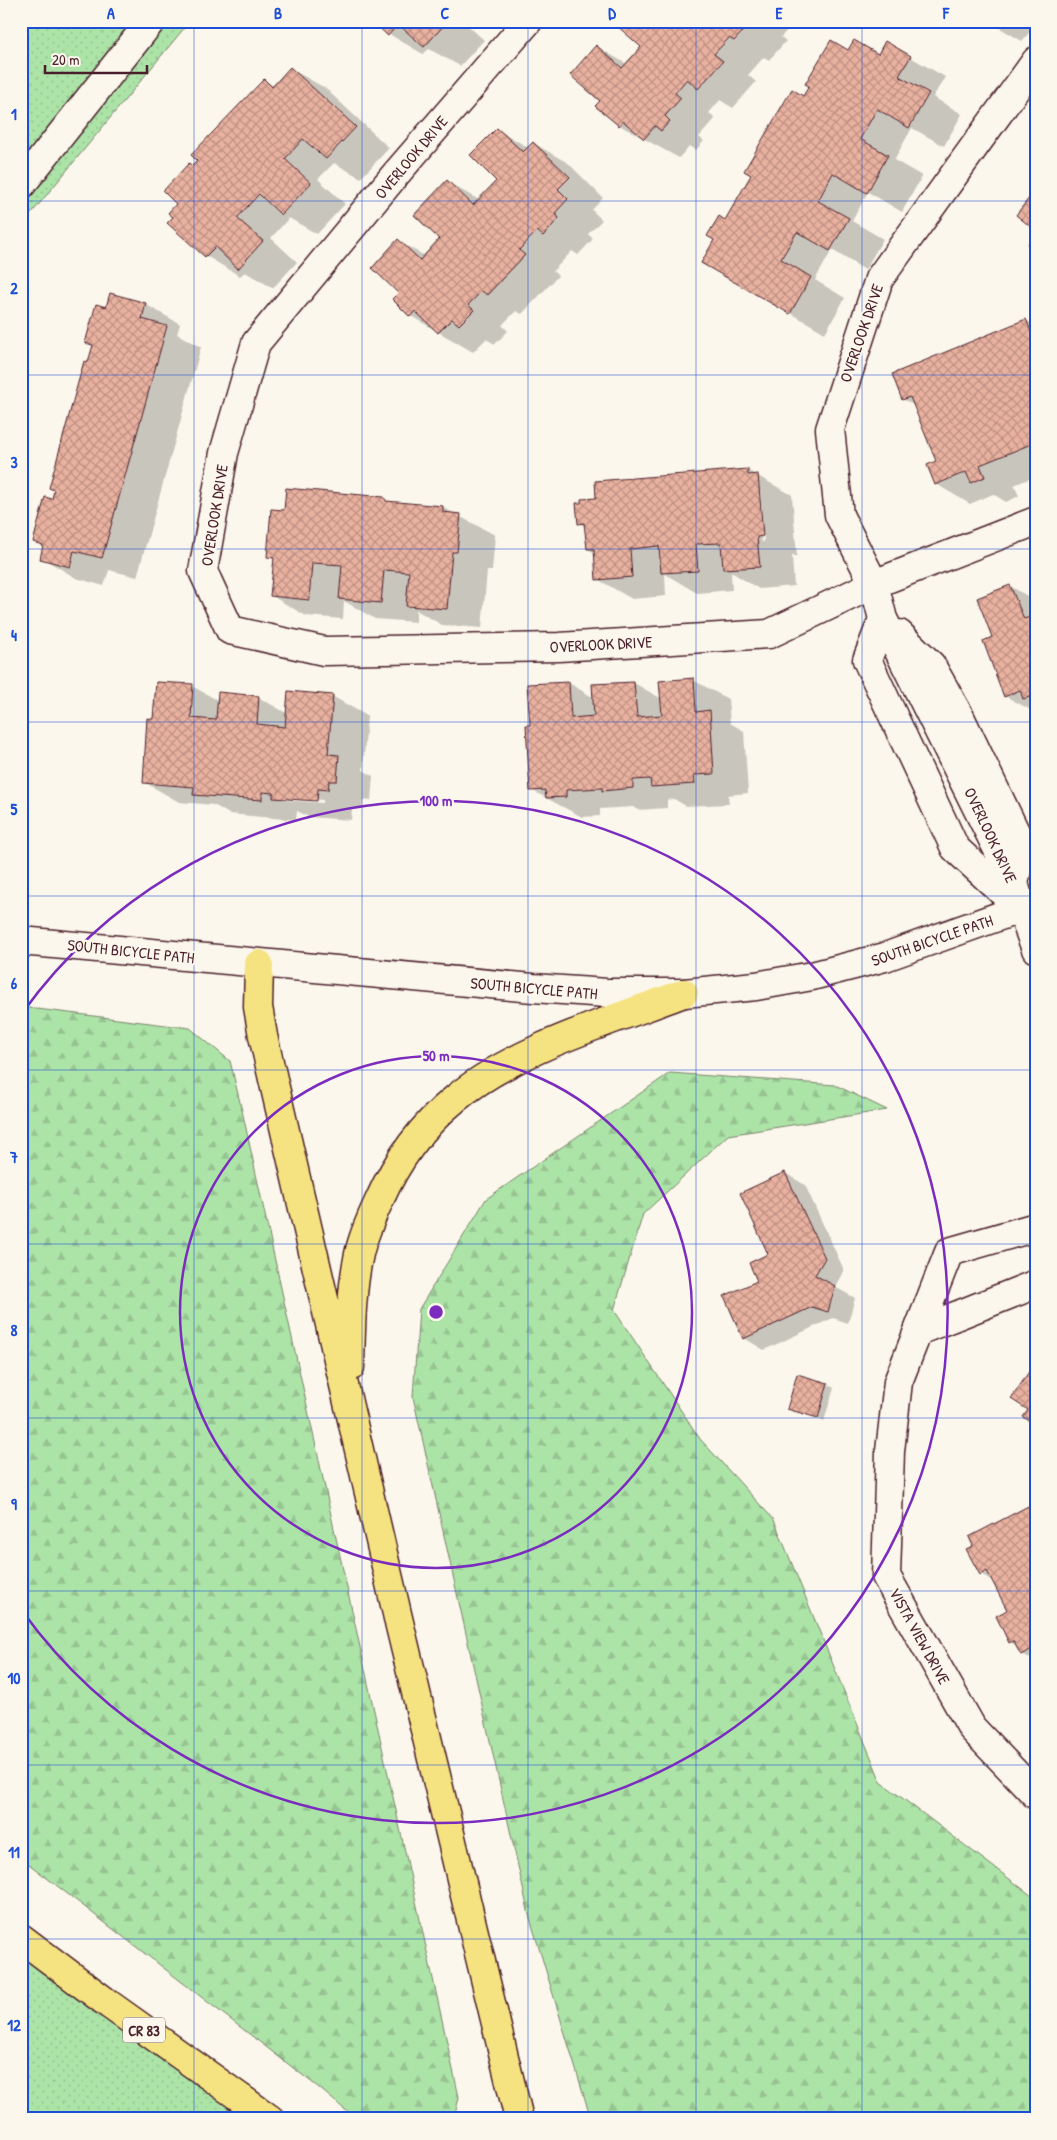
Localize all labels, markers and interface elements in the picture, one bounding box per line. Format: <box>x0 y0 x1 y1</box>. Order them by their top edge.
text: A <box>107 2 115 24</box>
text: B <box>274 2 282 24</box>
text: C <box>441 2 450 24</box>
text: D <box>608 2 616 24</box>
text: E <box>775 2 783 24</box>
text: F <box>942 2 950 24</box>
scale bar <box>45 42 148 74</box>
text: 20 m <box>52 49 79 70</box>
text: 1 <box>11 103 17 125</box>
street label: OVERLOOK DRIVE <box>370 111 452 203</box>
text: 2 <box>10 277 18 299</box>
street label: OVERLOOK DRIVE <box>834 281 888 385</box>
text: 3 <box>10 451 18 473</box>
street label: OVERLOOK DRIVE <box>195 463 233 567</box>
text: 4 <box>11 624 17 646</box>
street label: OVERLOOK DRIVE <box>549 630 653 658</box>
street label: OVERLOOK DRIVE <box>959 784 1023 886</box>
text: 100 m <box>420 790 452 811</box>
text: 5 <box>11 798 18 820</box>
street label: SOUTH BICYCLE PATH <box>868 909 996 971</box>
street label: SOUTH BICYCLE PATH <box>67 933 195 969</box>
street label: SOUTH BICYCLE PATH <box>470 971 598 1005</box>
text: 6 <box>11 972 18 994</box>
text: 50 m <box>423 1045 449 1066</box>
text: 7 <box>9 1146 18 1168</box>
centre of rings <box>427 1303 445 1321</box>
text: 8 <box>11 1319 18 1341</box>
text: 9 <box>11 1493 17 1515</box>
street label: VISTA VIEW DRIVE <box>884 1584 956 1688</box>
text: 10 <box>8 1667 20 1689</box>
text: 11 <box>8 1841 20 1863</box>
text: 12 <box>7 2014 21 2036</box>
road number: CR 83 <box>123 2018 165 2042</box>

